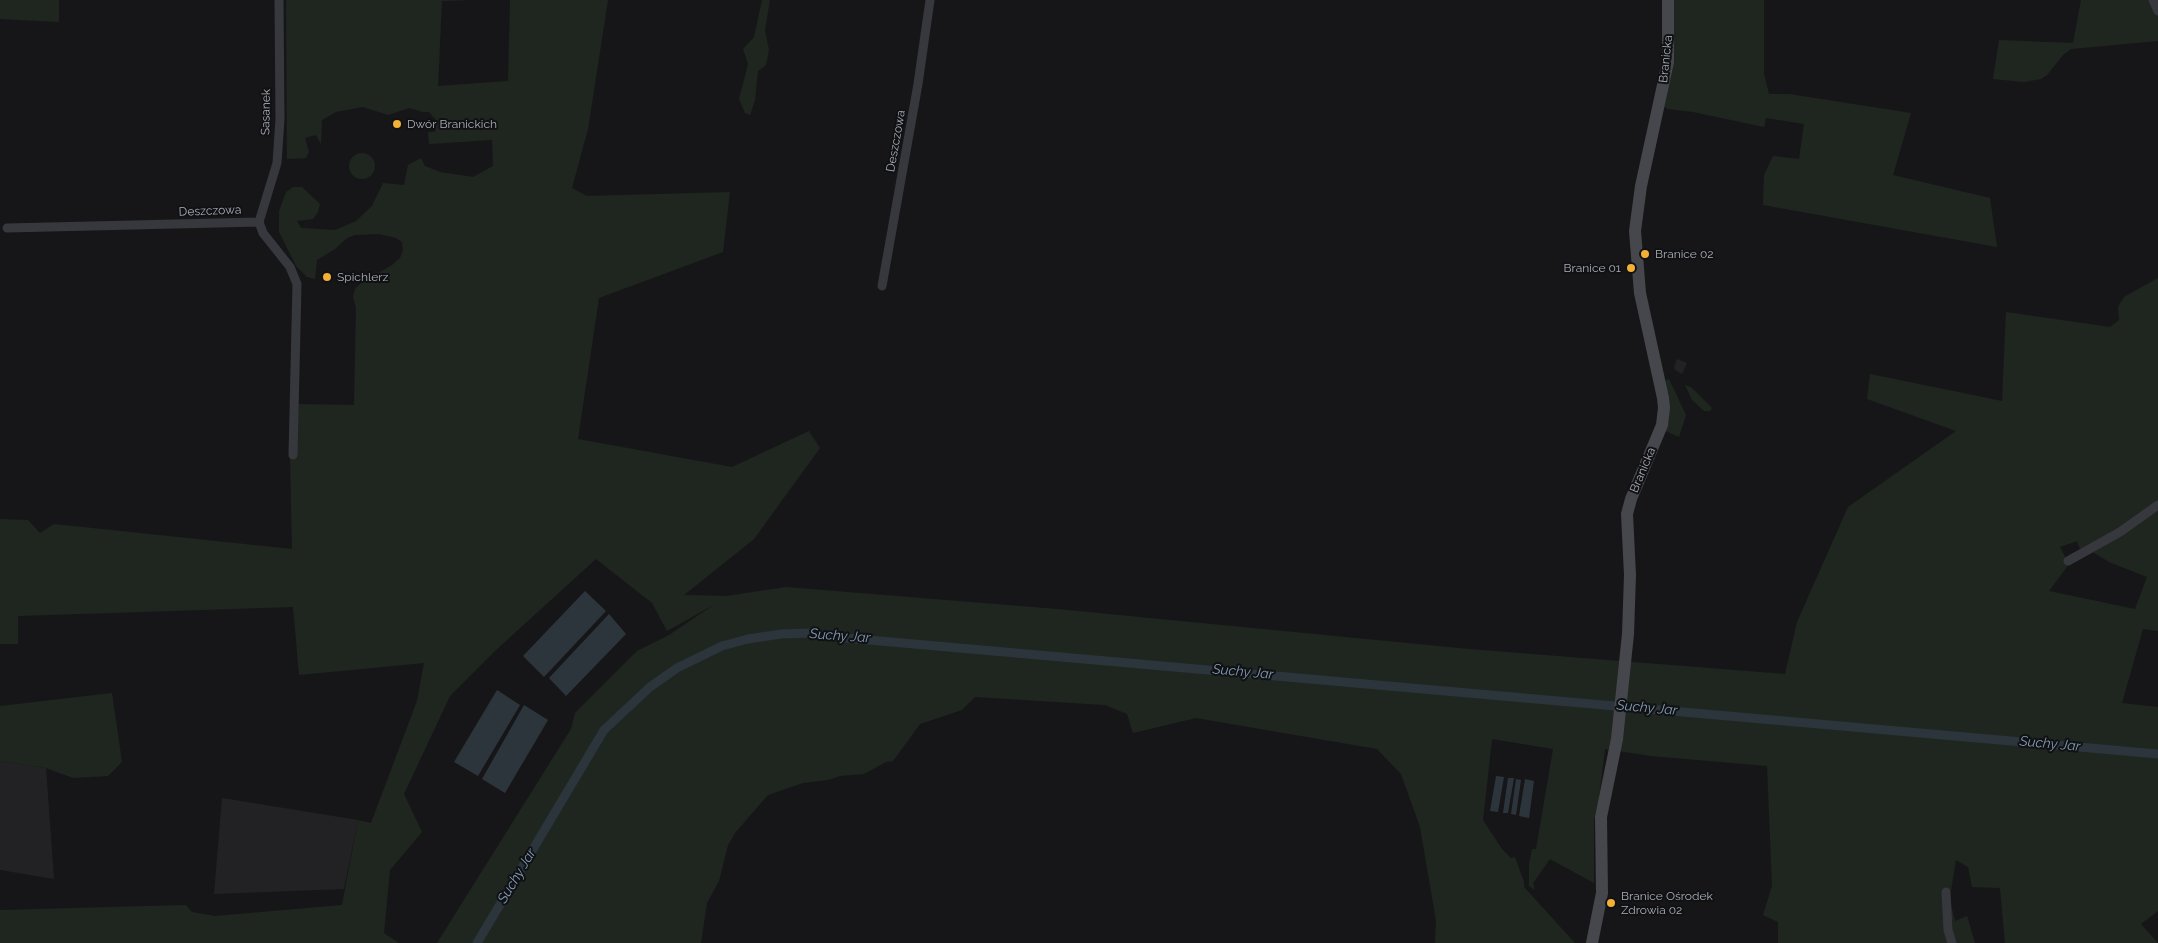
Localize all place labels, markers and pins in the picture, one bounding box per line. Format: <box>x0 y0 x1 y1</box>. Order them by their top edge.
place label: Dwór Branickich <box>407 117 497 131</box>
marker: Dwór Branickich <box>391 118 403 130</box>
place label: Branice 02 <box>1655 247 1714 261</box>
marker: Branice 02 <box>1639 248 1651 260</box>
place label: Branice 01 <box>1564 261 1621 275</box>
marker: Branice 01 <box>1625 262 1637 274</box>
place label: Spichlerz <box>337 270 388 284</box>
marker: Spichlerz <box>321 271 333 283</box>
place label: Branice Ośrodek Zdrowia 02 <box>1621 889 1713 917</box>
marker: Branice Ośrodek Zdrowia 02 <box>1605 897 1617 909</box>

